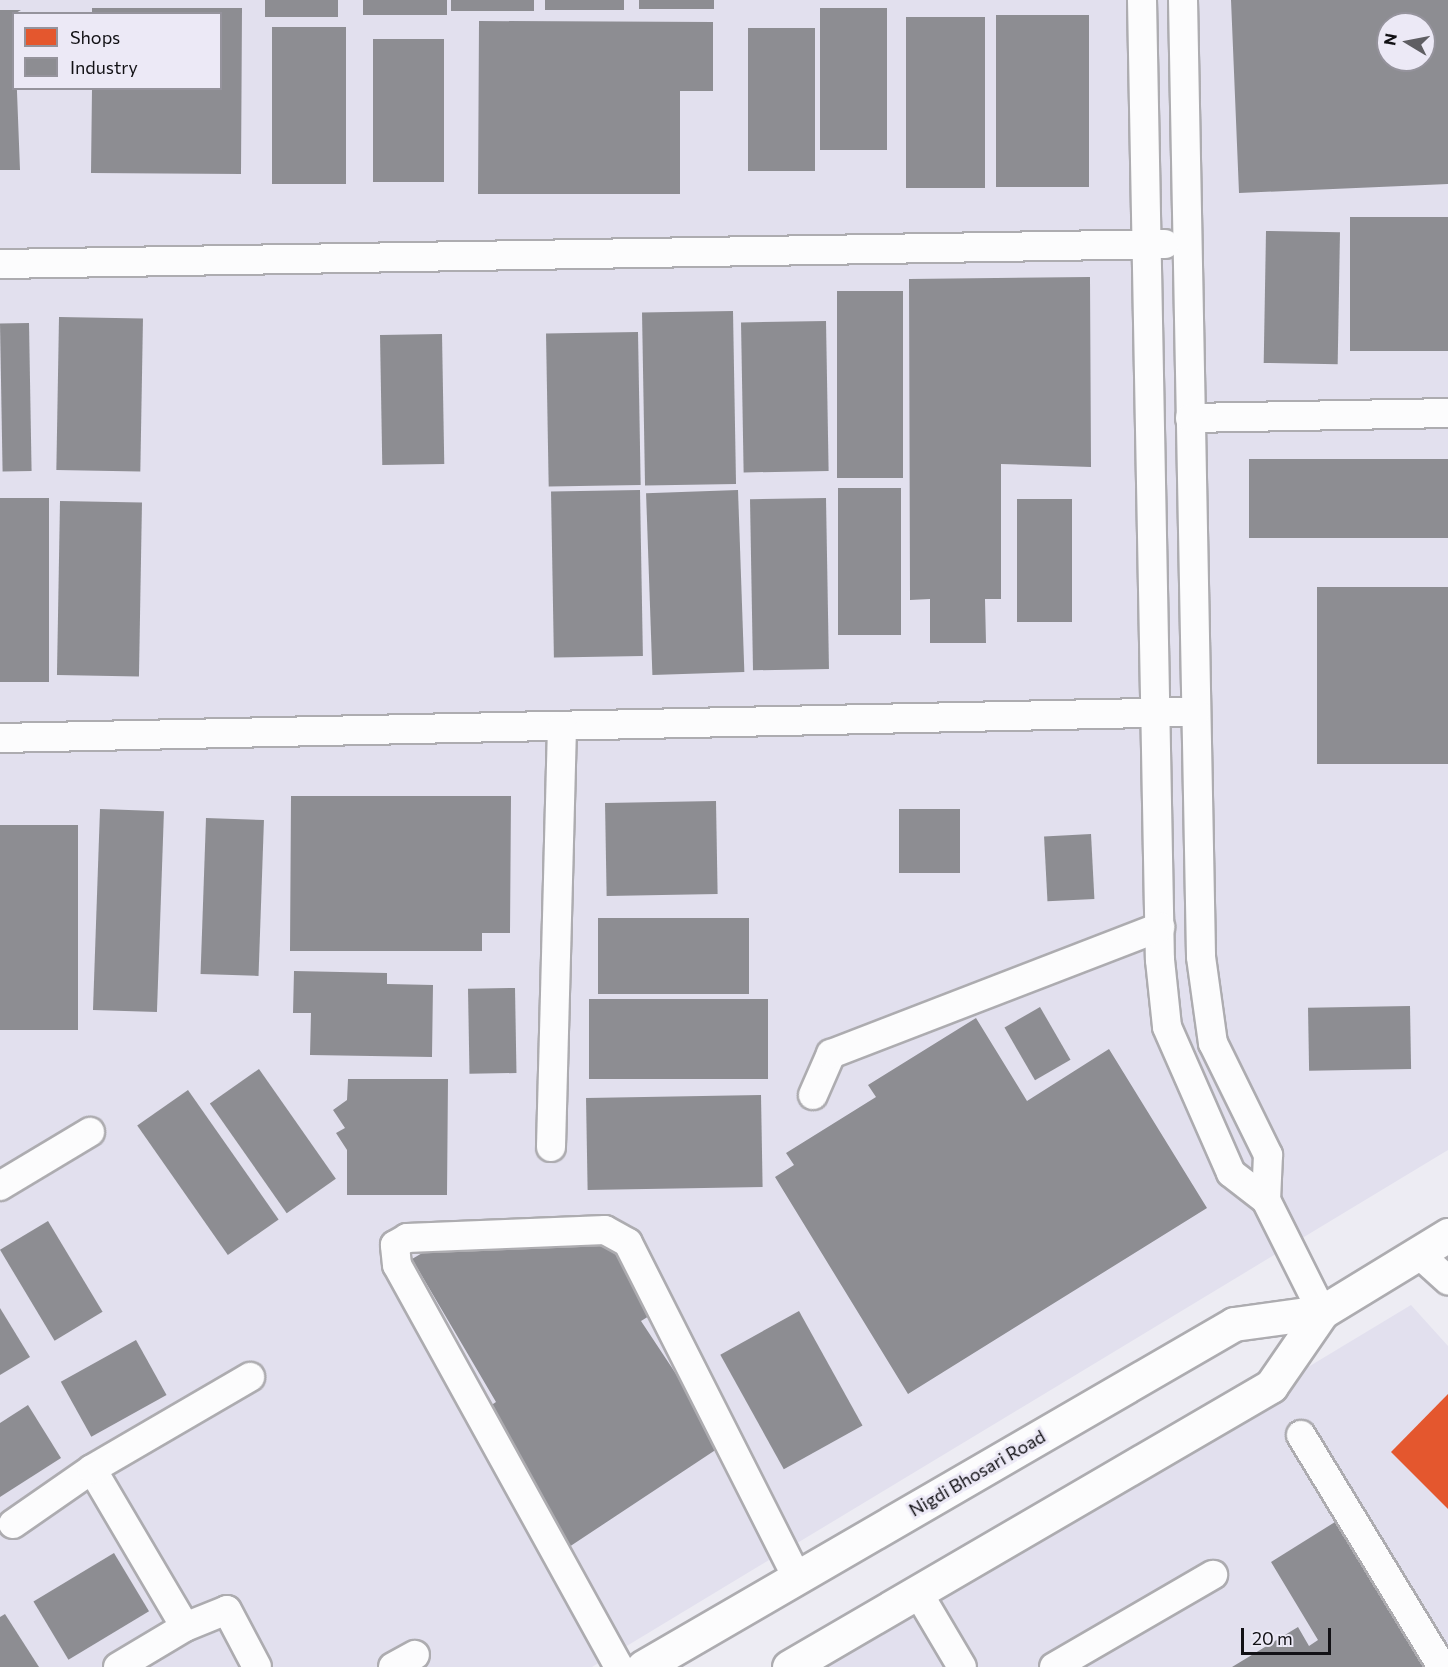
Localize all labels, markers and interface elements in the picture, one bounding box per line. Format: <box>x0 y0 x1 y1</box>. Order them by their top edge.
legend <box>12 12 222 90</box>
north arrow <box>1376 12 1436 72</box>
text: Shops <box>70 26 120 48</box>
text: N <box>1379 32 1400 47</box>
text: Industry <box>70 56 138 78</box>
street label: Nigdi Bhosari Road <box>905 1425 1049 1521</box>
scale bar <box>1244 1616 1334 1654</box>
text: 20 m <box>1252 1627 1293 1649</box>

